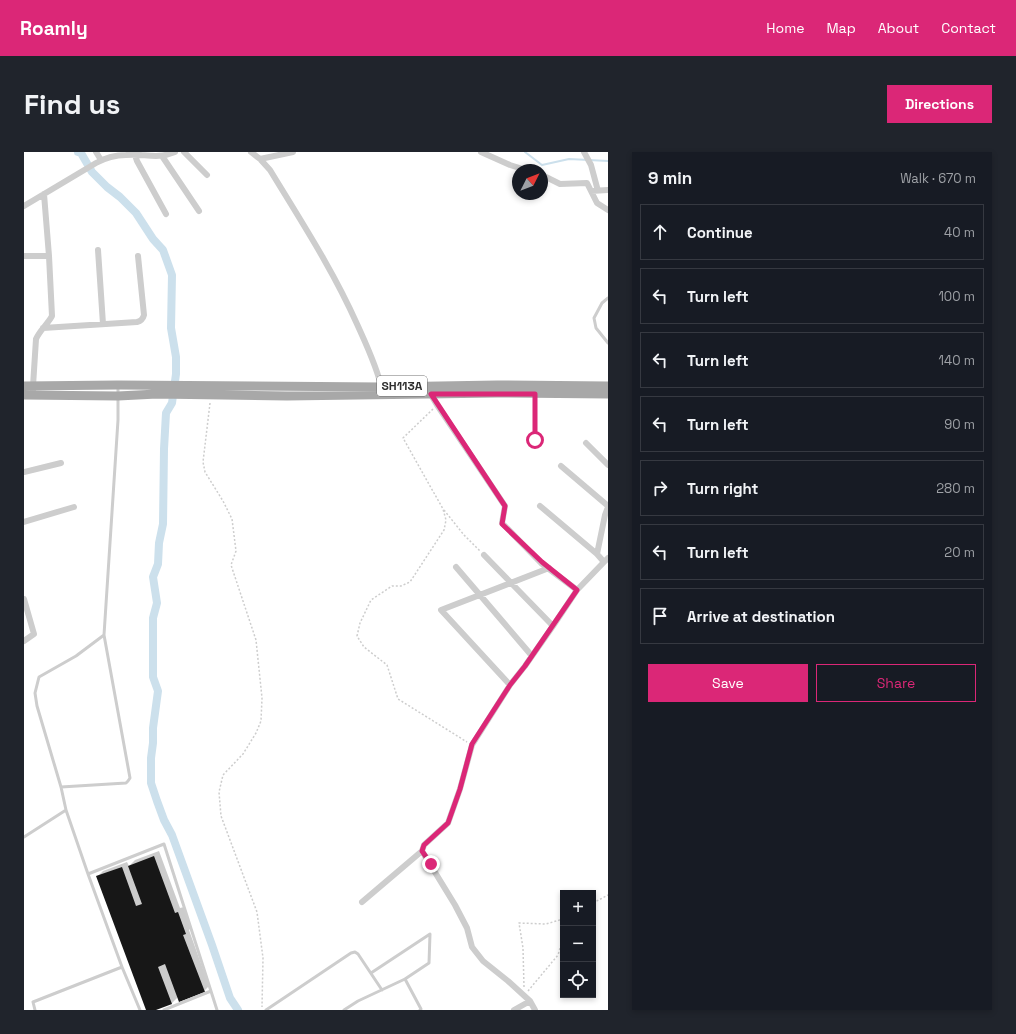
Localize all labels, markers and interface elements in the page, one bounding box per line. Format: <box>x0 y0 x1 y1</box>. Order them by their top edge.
text: Roamly <box>20 16 88 41</box>
text: Home <box>766 19 804 37</box>
text: Map <box>826 19 856 37</box>
text: About <box>878 19 919 37</box>
text: Contact <box>941 19 996 37</box>
button: Directions <box>887 85 992 123</box>
text: Find us <box>24 86 121 122</box>
north arrow <box>512 164 548 200</box>
text: 9 min <box>648 167 692 189</box>
text: Walk · 670 m <box>900 170 976 187</box>
icon: ahead <box>649 221 671 243</box>
text: Continue <box>687 223 753 242</box>
text: 40 m <box>944 224 975 241</box>
icon: left <box>649 285 671 307</box>
text: Turn left <box>687 287 749 306</box>
text: 100 m <box>938 288 975 305</box>
icon: left <box>649 349 671 371</box>
text: Turn left <box>687 351 749 370</box>
text: 140 m <box>939 352 975 369</box>
road number: SH113A <box>377 376 427 396</box>
icon: left <box>649 413 671 435</box>
text: Turn left <box>687 415 749 434</box>
text: 90 m <box>944 416 975 433</box>
route start <box>526 431 544 449</box>
icon: right <box>649 477 671 499</box>
text: Turn right <box>687 479 758 498</box>
text: 280 m <box>936 480 975 497</box>
icon: left <box>649 541 671 563</box>
text: Turn left <box>687 543 749 562</box>
text: 20 m <box>944 544 975 561</box>
icon: arrive <box>649 605 671 627</box>
text: Arrive at destination <box>687 607 835 626</box>
button: Save <box>648 664 808 702</box>
button: Share <box>816 664 976 702</box>
route end <box>422 855 440 873</box>
map controls <box>560 890 596 998</box>
button: + <box>560 890 596 926</box>
button: − <box>560 926 596 962</box>
button: locate <box>560 962 596 998</box>

